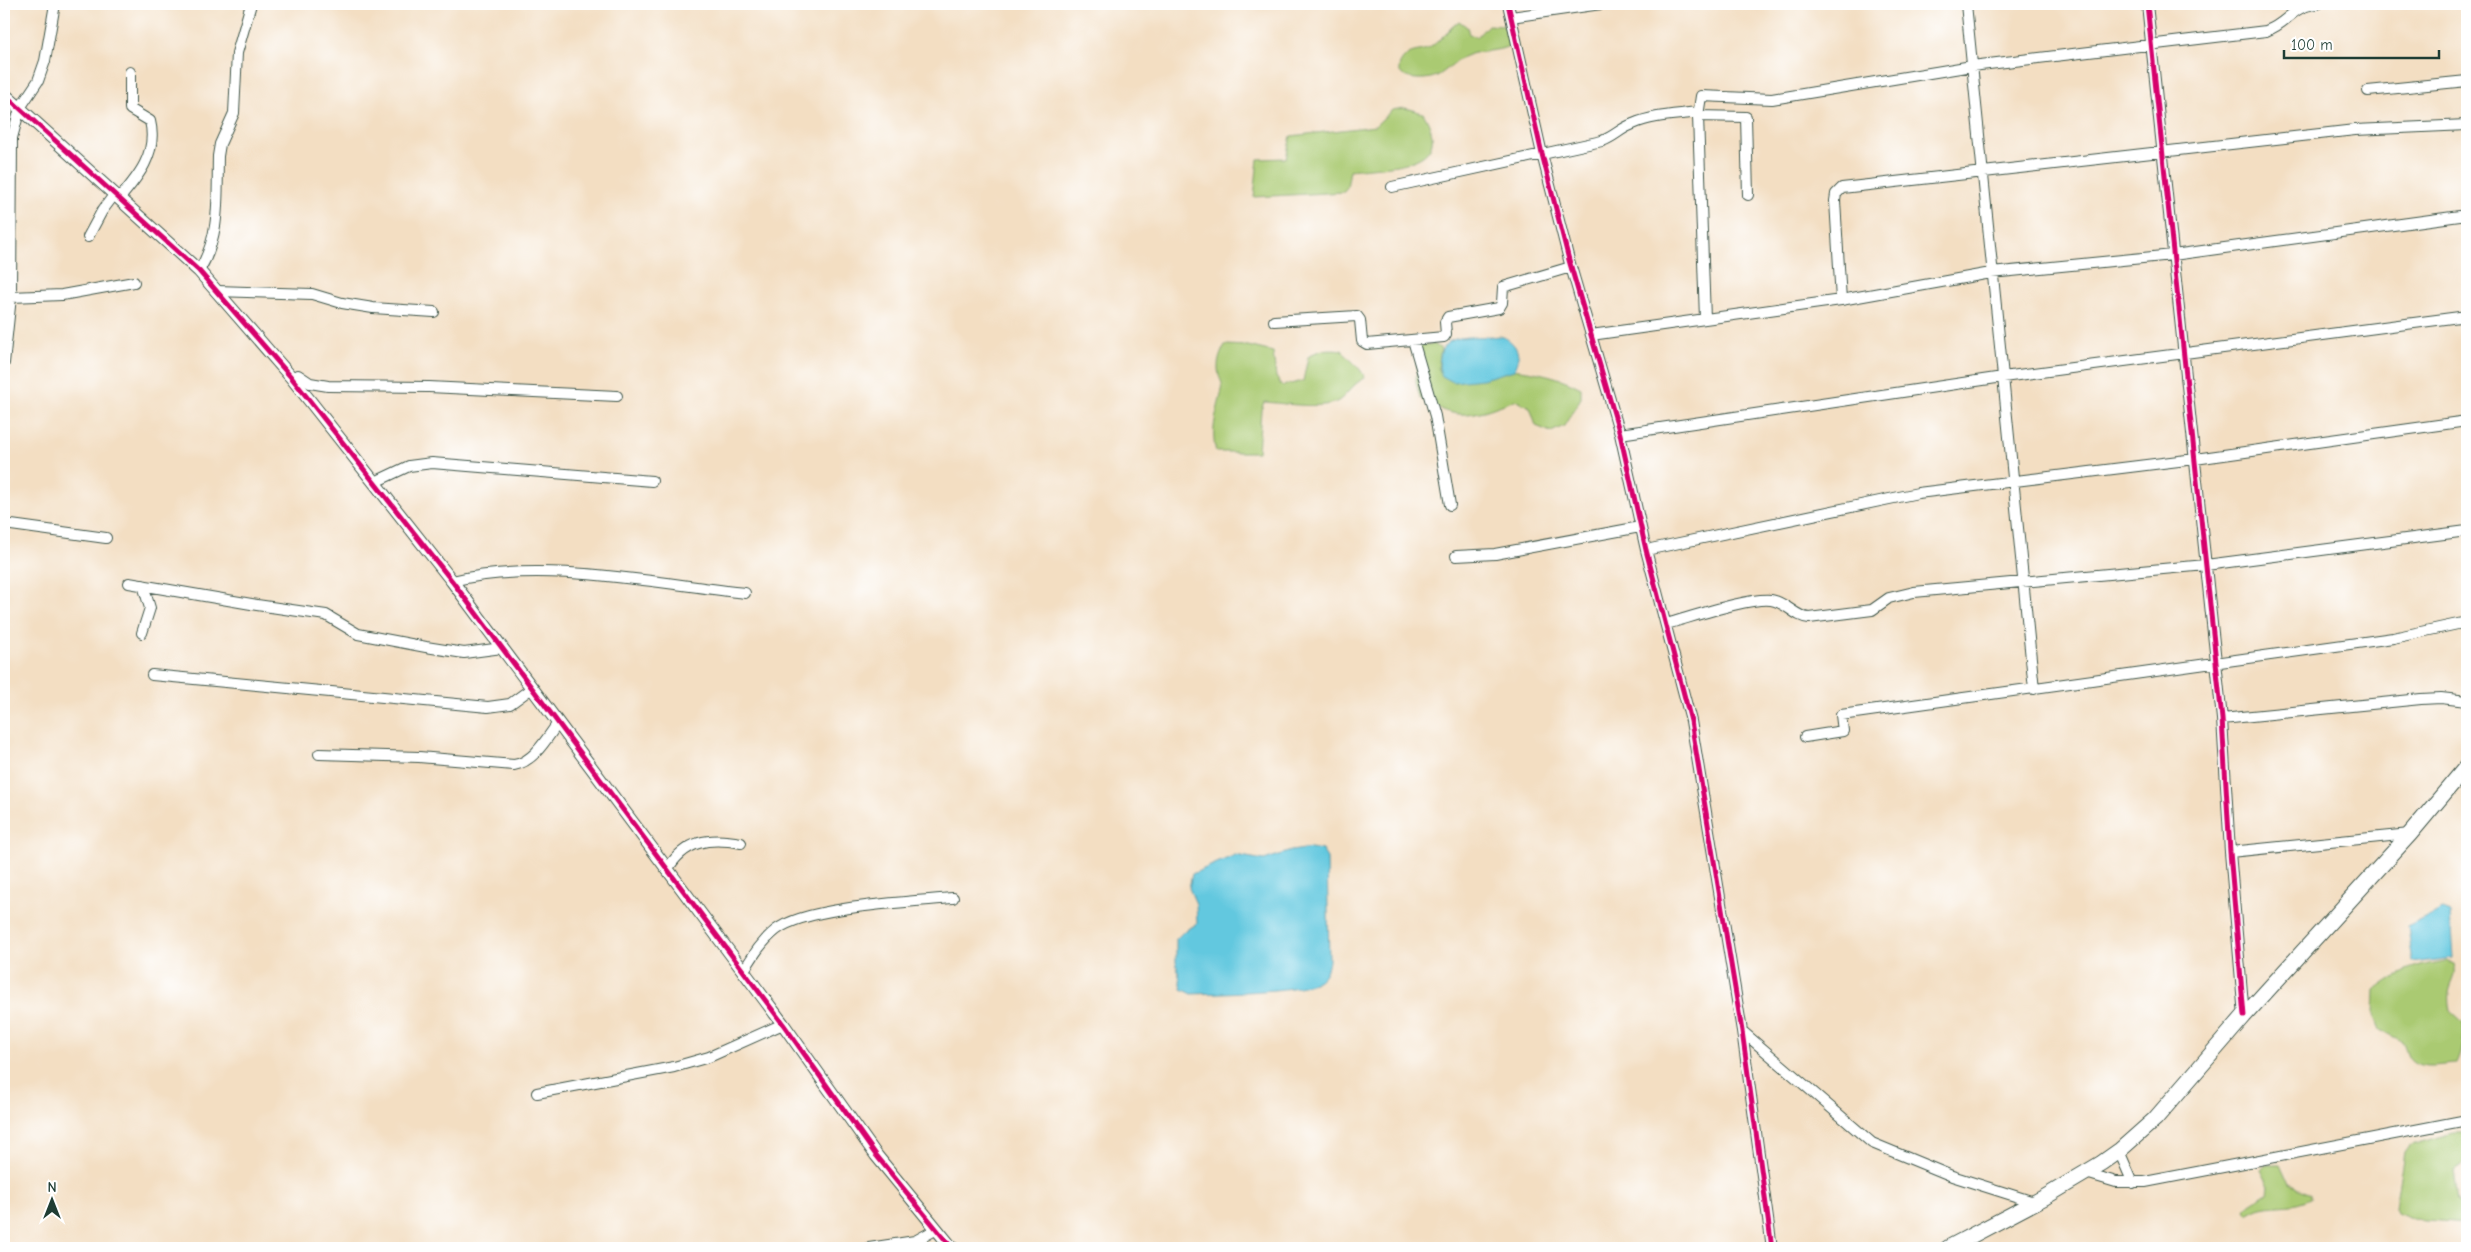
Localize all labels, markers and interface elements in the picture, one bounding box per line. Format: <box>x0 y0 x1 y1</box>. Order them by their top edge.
scale bar <box>2284 28 2438 60</box>
text: 100 m <box>2291 36 2333 54</box>
north arrow <box>28 1174 78 1224</box>
text: N <box>47 1179 57 1196</box>

